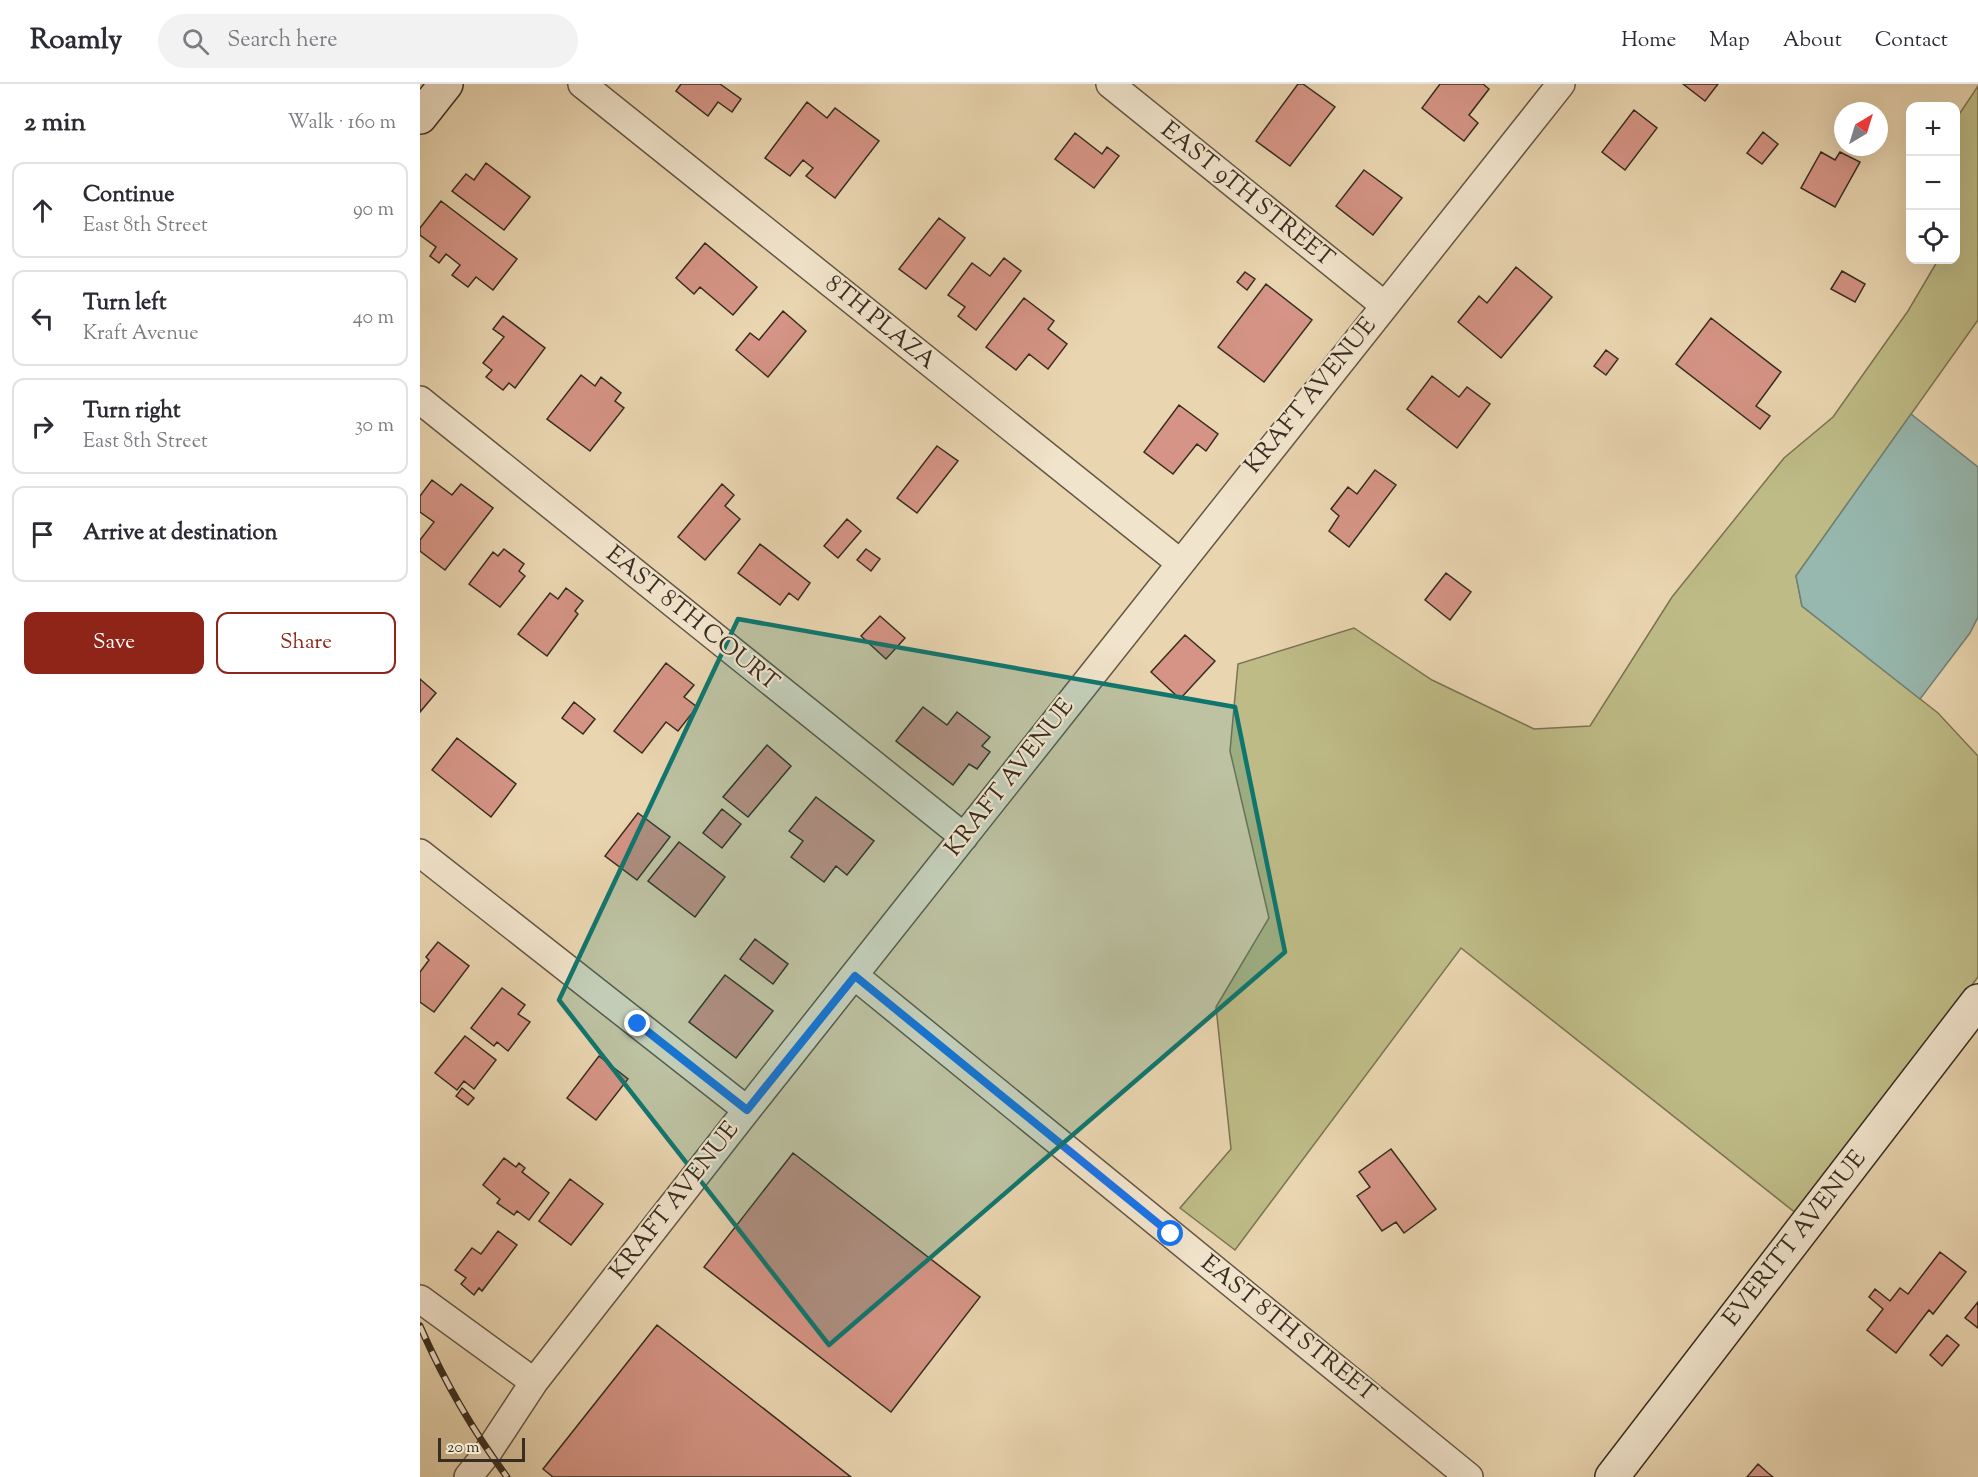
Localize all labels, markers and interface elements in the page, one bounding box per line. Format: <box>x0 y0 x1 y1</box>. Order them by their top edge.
search box <box>158 14 578 68</box>
text: Roamly <box>30 21 122 61</box>
icon: search <box>179 25 212 58</box>
text: Search here <box>227 25 338 57</box>
text: Home <box>1621 26 1676 56</box>
text: Map <box>1709 26 1750 56</box>
text: About <box>1783 26 1842 56</box>
text: Contact <box>1875 26 1948 56</box>
north arrow <box>1834 102 1888 156</box>
map controls <box>1906 102 1960 264</box>
button: + <box>1906 102 1960 156</box>
text: 2 min <box>24 105 86 142</box>
text: Walk · 160 m <box>287 109 396 138</box>
street label: EAST 9TH STREET <box>1153 114 1341 276</box>
button: − <box>1906 156 1960 210</box>
text: Continue <box>83 180 174 212</box>
icon: ahead <box>26 194 59 227</box>
text: 90 m <box>353 196 394 225</box>
button: locate <box>1906 210 1960 264</box>
text: East 8th Street <box>83 212 208 241</box>
street label: 8TH PLAZA <box>817 268 943 379</box>
text: Turn left <box>83 288 166 320</box>
icon: left <box>26 302 59 335</box>
text: 40 m <box>353 304 394 333</box>
street label: KRAFT AVENUE <box>1237 310 1385 482</box>
text: Kraft Avenue <box>83 320 199 349</box>
text: Turn right <box>83 396 180 428</box>
icon: right <box>26 410 59 443</box>
text: 30 m <box>355 412 394 441</box>
text: East 8th Street <box>83 428 208 457</box>
icon: arrive <box>26 518 59 551</box>
text: Arrive at destination <box>83 518 278 550</box>
street label: EAST 8TH COURT <box>598 538 786 700</box>
button: Save <box>24 612 204 674</box>
button: Share <box>216 612 396 674</box>
street label: KRAFT AVENUE <box>937 691 1083 864</box>
route end <box>624 1010 650 1036</box>
street label: KRAFT AVENUE <box>602 1114 748 1287</box>
street label: EVERITT AVENUE <box>1715 1143 1875 1334</box>
route start <box>1157 1220 1183 1246</box>
street label: EAST 8TH STREET <box>1193 1247 1383 1411</box>
scale bar <box>438 1435 525 1462</box>
text: 20 m <box>447 1437 480 1460</box>

